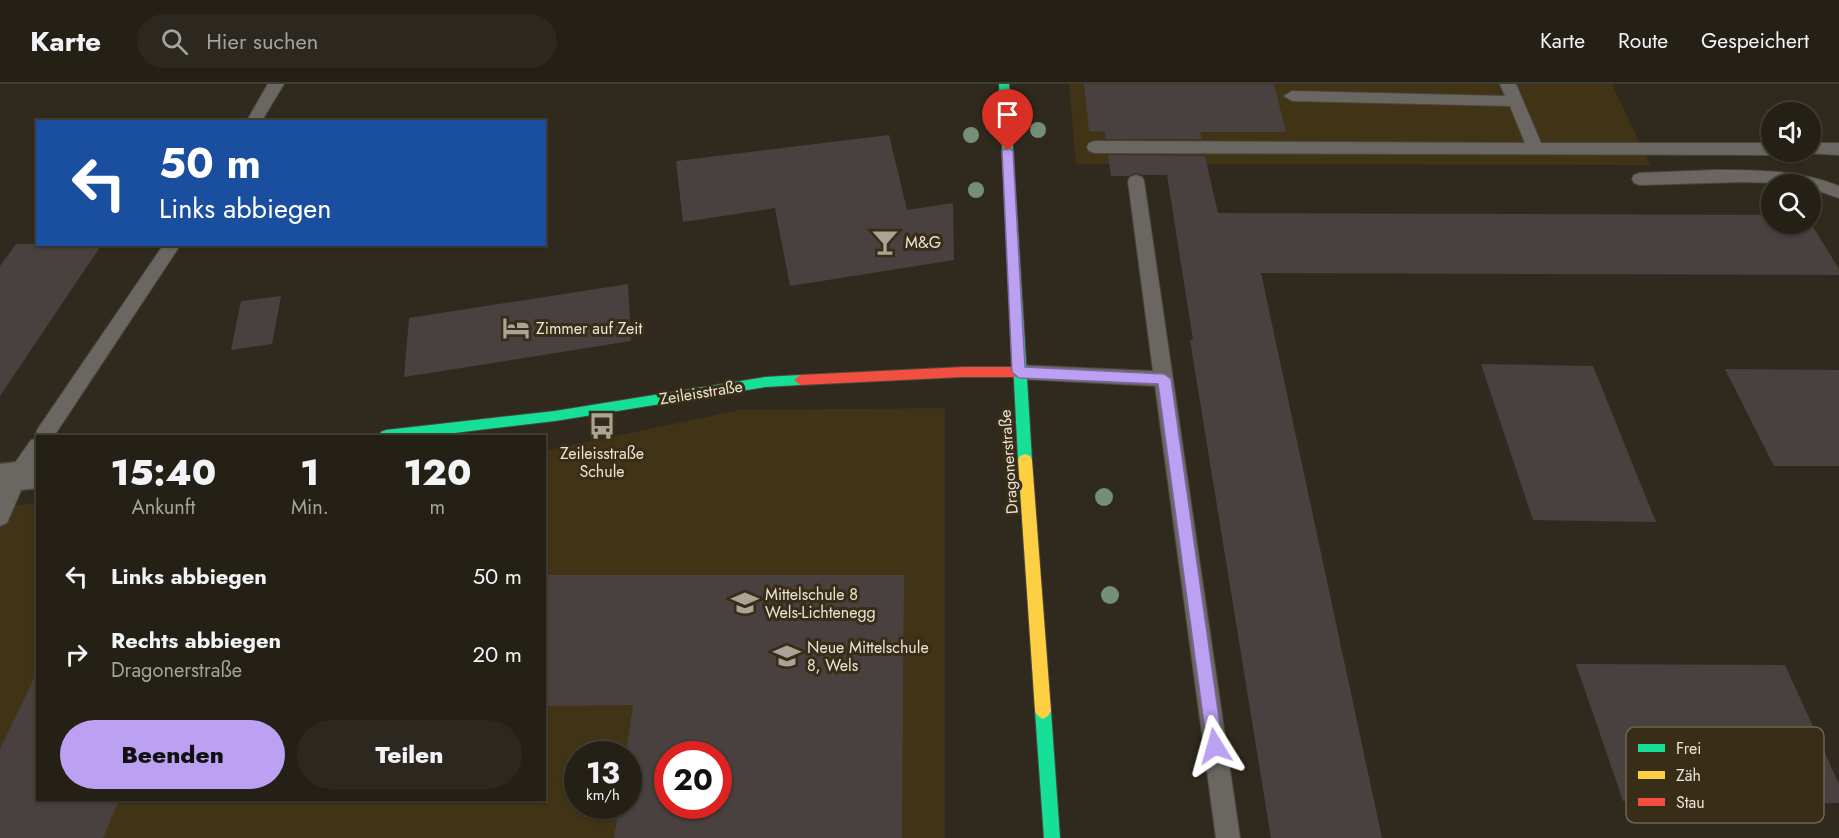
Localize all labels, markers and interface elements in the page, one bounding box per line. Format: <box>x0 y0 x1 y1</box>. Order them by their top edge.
search box <box>137 14 557 68</box>
text: Karte <box>30 21 101 62</box>
icon: search <box>158 25 191 58</box>
text: Hier suchen <box>206 25 318 57</box>
text: Karte <box>1540 26 1585 56</box>
text: Route <box>1618 26 1668 56</box>
text: Gespeichert <box>1701 26 1809 56</box>
pin <box>982 89 1033 151</box>
icon: arrive <box>991 98 1024 131</box>
map controls <box>1761 102 1821 234</box>
button: sound <box>1761 102 1821 162</box>
text: 50 m <box>159 133 261 194</box>
icon: left <box>60 144 138 222</box>
button: search <box>1761 174 1821 234</box>
text: Links abbiegen <box>159 189 331 228</box>
bar icon: M&G <box>870 227 900 257</box>
place label: M&G <box>905 231 941 254</box>
hotel icon: Zimmer auf Zeit <box>501 313 531 343</box>
place label: Zimmer auf Zeit <box>536 317 642 340</box>
street label: Zeileisstraße <box>658 375 744 410</box>
street label: Dragonerstraße <box>993 409 1024 515</box>
bus stop icon: Zeileisstraße Schule <box>587 411 617 441</box>
place label: Zeileisstraße Schule <box>560 442 644 483</box>
text: 15:40 <box>111 446 216 498</box>
text: 1 <box>300 446 319 498</box>
text: 120 <box>403 446 471 498</box>
text: Ankunft <box>132 493 195 522</box>
text: Min. <box>291 493 329 522</box>
text: m <box>430 493 445 522</box>
icon: left <box>60 560 93 593</box>
text: Links abbiegen <box>111 560 267 592</box>
text: 50 m <box>473 560 522 592</box>
place label: Mittelschule 8 Wels-Lichtenegg <box>765 583 876 624</box>
school or university icon: Mittelschule 8 Wels-Lichtenegg <box>730 588 760 618</box>
text: Rechts abbiegen <box>111 624 281 656</box>
place label: Neue Mittelschule 8, Wels <box>807 636 929 677</box>
icon: right <box>60 638 93 671</box>
text: 20 m <box>473 638 522 670</box>
school or university icon: Neue Mittelschule 8, Wels <box>772 641 802 671</box>
text: Dragonerstraße <box>111 656 242 685</box>
position arrow <box>1183 714 1247 778</box>
button: Beenden <box>60 720 285 789</box>
button: Teilen <box>297 720 522 789</box>
legend <box>1626 727 1824 823</box>
text: Frei <box>1676 737 1701 760</box>
speed limit sign: 20 <box>654 741 732 819</box>
text: 13 <box>586 751 620 794</box>
text: Zäh <box>1676 764 1701 787</box>
text: km/h <box>586 784 620 806</box>
text: Stau <box>1676 791 1705 814</box>

